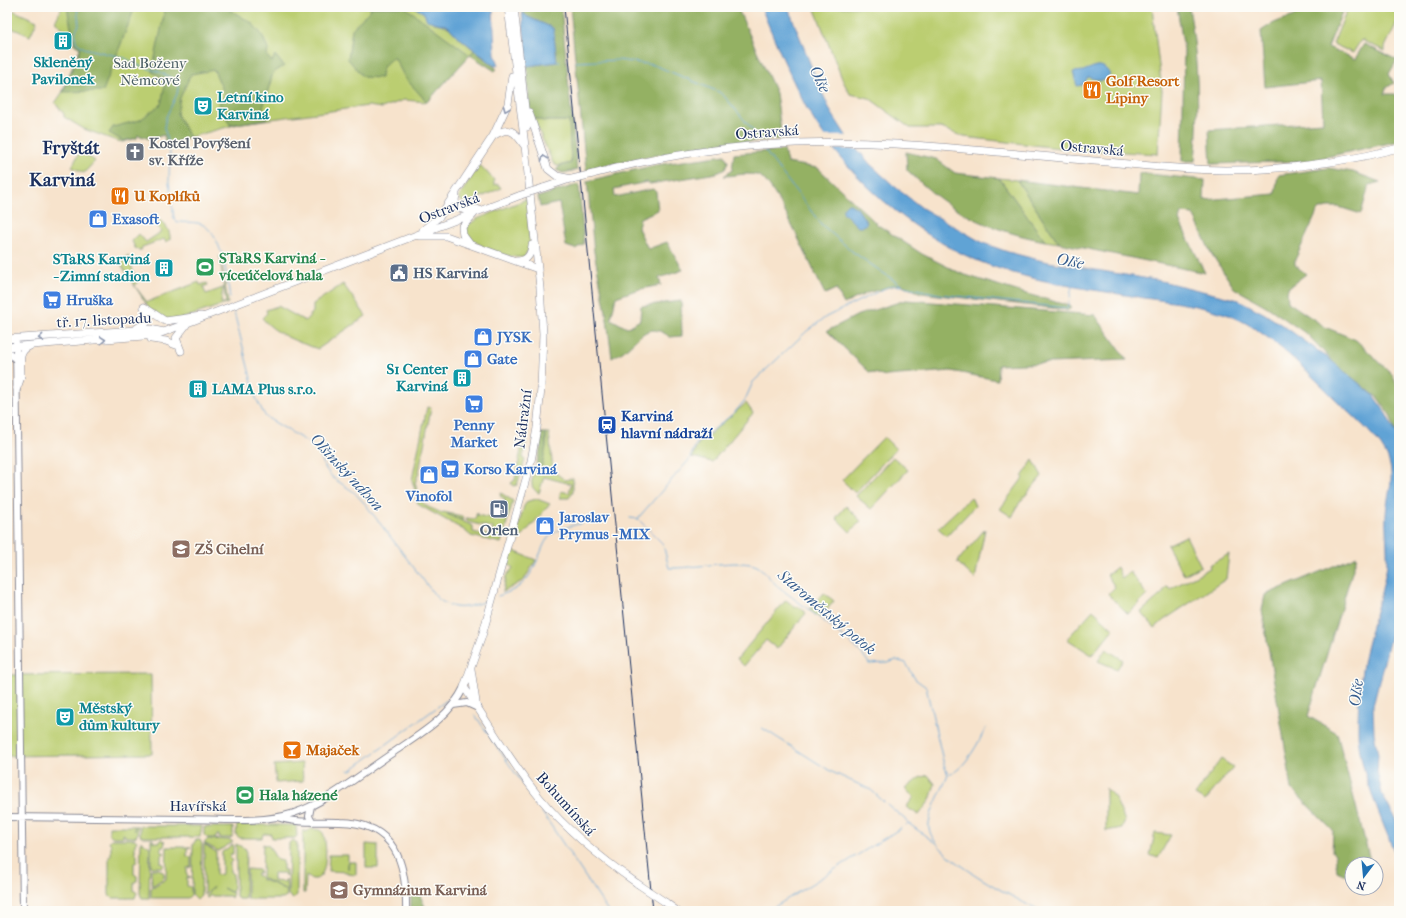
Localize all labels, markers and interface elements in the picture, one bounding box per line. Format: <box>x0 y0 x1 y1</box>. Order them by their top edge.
building icon: Skleněný Pavilonek <box>52 30 74 52</box>
place label: Skleněný Pavilonek <box>32 53 96 88</box>
park label: Sad Boženy Němcové <box>113 54 188 89</box>
water label: Olše <box>805 63 835 96</box>
place label: Golf Resort Lipiny <box>1106 72 1180 107</box>
restaurant icon: Golf Resort Lipiny <box>1081 79 1103 101</box>
place label: Letní kino Karviná <box>217 88 284 123</box>
theatre icon: Letní kino Karviná <box>192 95 214 117</box>
one-way arrow <box>503 105 511 113</box>
street label: Ostravská <box>735 121 800 143</box>
place label: Kostel Povýšení sv. Kříže <box>149 134 251 169</box>
street label: Ostravská <box>1060 136 1125 160</box>
district label: Fryštát <box>41 137 100 159</box>
church icon: Kostel Povýšení sv. Kříže <box>124 141 146 163</box>
one-way arrow <box>540 155 548 162</box>
district label: Karviná <box>29 169 96 191</box>
restaurant icon: U Koplíků <box>109 185 131 207</box>
place label: U Koplíků <box>133 187 200 205</box>
street label: Ostravská <box>416 188 483 228</box>
shop icon: Exasoft <box>87 208 109 230</box>
place label: Exasoft <box>112 210 160 228</box>
place label: STaRS Karviná - víceúčelová hala <box>218 249 326 284</box>
water label: Olše <box>1055 249 1086 273</box>
place label: STaRS Karviná - Zimní stadion <box>53 250 151 285</box>
sports icon: STaRS Karviná - víceúčelová hala <box>194 256 216 278</box>
building icon: STaRS Karviná - Zimní stadion <box>153 257 175 279</box>
public building icon: HS Karviná <box>388 262 410 284</box>
place label: HS Karviná <box>413 264 489 282</box>
supermarket icon: Hruška <box>41 289 63 311</box>
place label: Hruška <box>66 291 114 309</box>
street label: tř. 17. listopadu <box>56 308 152 331</box>
shop icon: JYSK <box>472 326 494 348</box>
place label: JYSK <box>495 328 533 346</box>
one-way arrow <box>38 333 44 342</box>
one-way arrow <box>100 335 106 344</box>
shop icon: Gate <box>462 348 484 370</box>
place label: Gate <box>487 350 518 368</box>
place label: S1 Center Karviná <box>386 360 449 395</box>
building icon: S1 Center Karviná <box>451 367 473 389</box>
building icon: LAMA Plus s.r.o. <box>187 378 209 400</box>
place label: LAMA Plus s.r.o. <box>212 380 316 398</box>
street label: Nádražní <box>510 388 536 450</box>
supermarket icon: Penny Market <box>463 393 485 415</box>
place label: Karviná hlavní nádraží <box>620 407 713 442</box>
station icon: Karviná hlavní nádraží <box>596 414 618 436</box>
place label: Penny Market <box>449 416 498 451</box>
water label: Olšinský náhon <box>306 429 388 515</box>
supermarket icon: Korso Karviná <box>439 458 461 480</box>
place label: Korso Karviná <box>464 460 558 478</box>
shop icon: Vinofol <box>418 464 440 486</box>
place label: Vinofol <box>405 487 453 505</box>
fuel station icon: Orlen <box>488 498 510 520</box>
place label: Jaroslav Prymus - MIX <box>557 508 651 543</box>
shop icon: Jaroslav Prymus - MIX <box>534 515 556 537</box>
place label: Orlen <box>480 521 518 539</box>
school or university icon: ZŠ Cihelní <box>170 538 192 560</box>
place label: ZŠ Cihelní <box>195 540 264 558</box>
water label: Staroměstský potok <box>773 565 880 659</box>
water label: Olše <box>1345 678 1367 708</box>
place label: Městský dům kultury <box>78 699 161 734</box>
theatre icon: Městský dům kultury <box>54 706 76 728</box>
bar icon: Majaček <box>281 739 303 761</box>
place label: Majaček <box>305 741 360 759</box>
street label: Bohumínská <box>533 768 600 840</box>
sports icon: Hala házené <box>234 784 256 806</box>
place label: Hala házené <box>259 786 338 804</box>
street label: Havířská <box>169 797 228 815</box>
north arrow <box>1344 856 1384 896</box>
text: N <box>1355 878 1367 893</box>
school or university icon: Gymnázium Karviná <box>328 879 350 901</box>
place label: Gymnázium Karviná <box>353 881 488 899</box>

